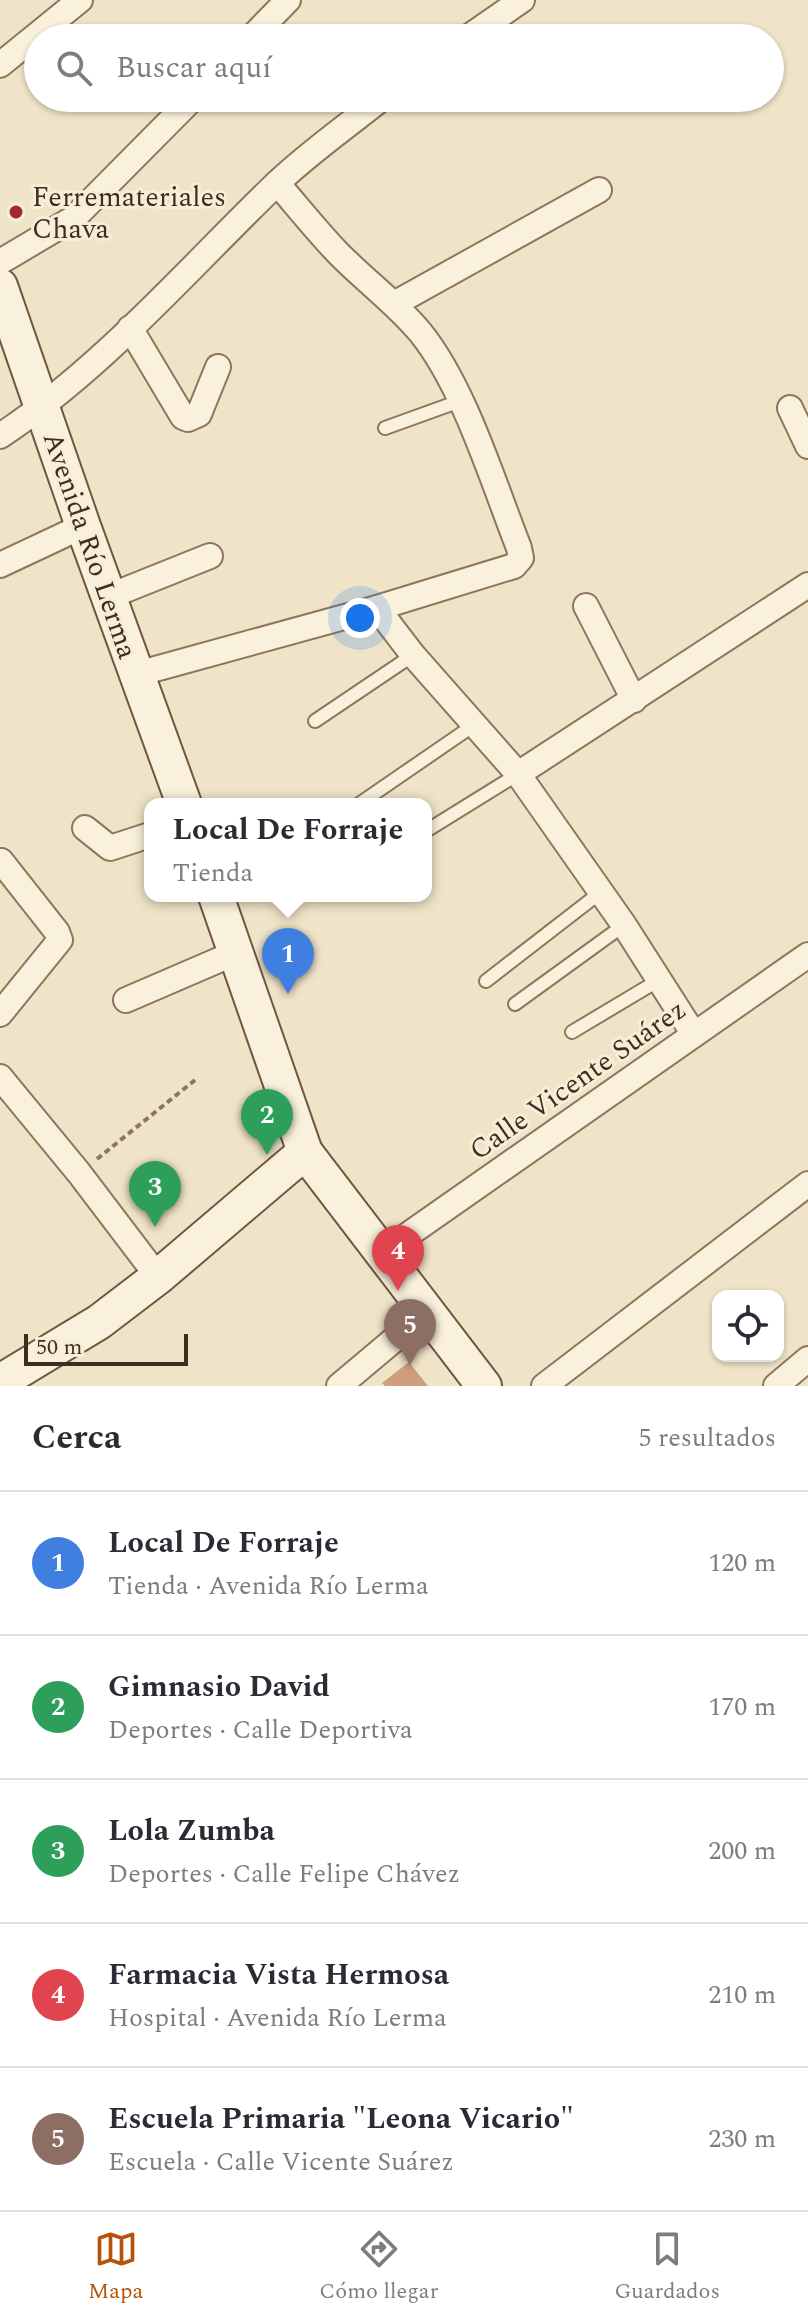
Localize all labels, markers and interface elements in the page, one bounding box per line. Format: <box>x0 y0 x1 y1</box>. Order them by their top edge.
search box <box>24 24 784 112</box>
text: Buscar aquí <box>116 45 272 91</box>
icon: search <box>52 46 96 90</box>
place label: Ferremateriales Chava <box>32 176 226 251</box>
marker: Ferremateriales Chava <box>7 203 25 221</box>
street label: Avenida Río Lerma <box>31 426 149 665</box>
your location <box>340 598 380 638</box>
popup <box>144 798 432 902</box>
text: Local De Forraje <box>173 807 403 853</box>
text: Tienda <box>173 853 253 893</box>
pin: 1 <box>262 928 314 994</box>
street label: Calle Vicente Suárez <box>460 989 695 1171</box>
pin: 2 <box>241 1089 293 1155</box>
pin: 3 <box>129 1161 181 1227</box>
pin: 4 <box>372 1225 424 1291</box>
map controls <box>712 1290 784 1362</box>
button: locate <box>712 1290 784 1362</box>
pin: 5 <box>384 1299 436 1365</box>
scale bar <box>24 1330 188 1366</box>
text: 50 m <box>36 1331 82 1364</box>
text: Cerca <box>32 1412 121 1464</box>
text: 5 resultados <box>638 1418 776 1458</box>
text: Local De Forraje <box>108 1520 339 1566</box>
text: 1 <box>51 1543 65 1583</box>
text: 120 m <box>708 1543 776 1583</box>
text: Tienda · Avenida Río Lerma <box>108 1566 429 1606</box>
text: Gimnasio David <box>108 1664 330 1710</box>
text: 2 <box>51 1687 65 1727</box>
text: 170 m <box>708 1687 776 1727</box>
text: Deportes · Calle Deportiva <box>108 1710 413 1750</box>
text: Lola Zumba <box>108 1808 275 1854</box>
text: 3 <box>51 1831 65 1871</box>
text: 200 m <box>708 1831 776 1871</box>
text: Deportes · Calle Felipe Chávez <box>108 1854 460 1894</box>
text: Farmacia Vista Hermosa <box>108 1952 449 1998</box>
text: 4 <box>51 1975 65 2015</box>
text: 210 m <box>708 1975 776 2015</box>
text: Hospital · Avenida Río Lerma <box>108 1998 447 2038</box>
text: Escuela Primaria "Leona Vicario" <box>108 2096 574 2142</box>
text: 5 <box>51 2119 65 2159</box>
text: 230 m <box>708 2119 776 2159</box>
text: Escuela · Calle Vicente Suárez <box>108 2142 454 2182</box>
tab: Mapa <box>88 2227 143 2308</box>
tab: Cómo llegar <box>319 2227 438 2308</box>
tab: Guardados <box>614 2227 720 2308</box>

